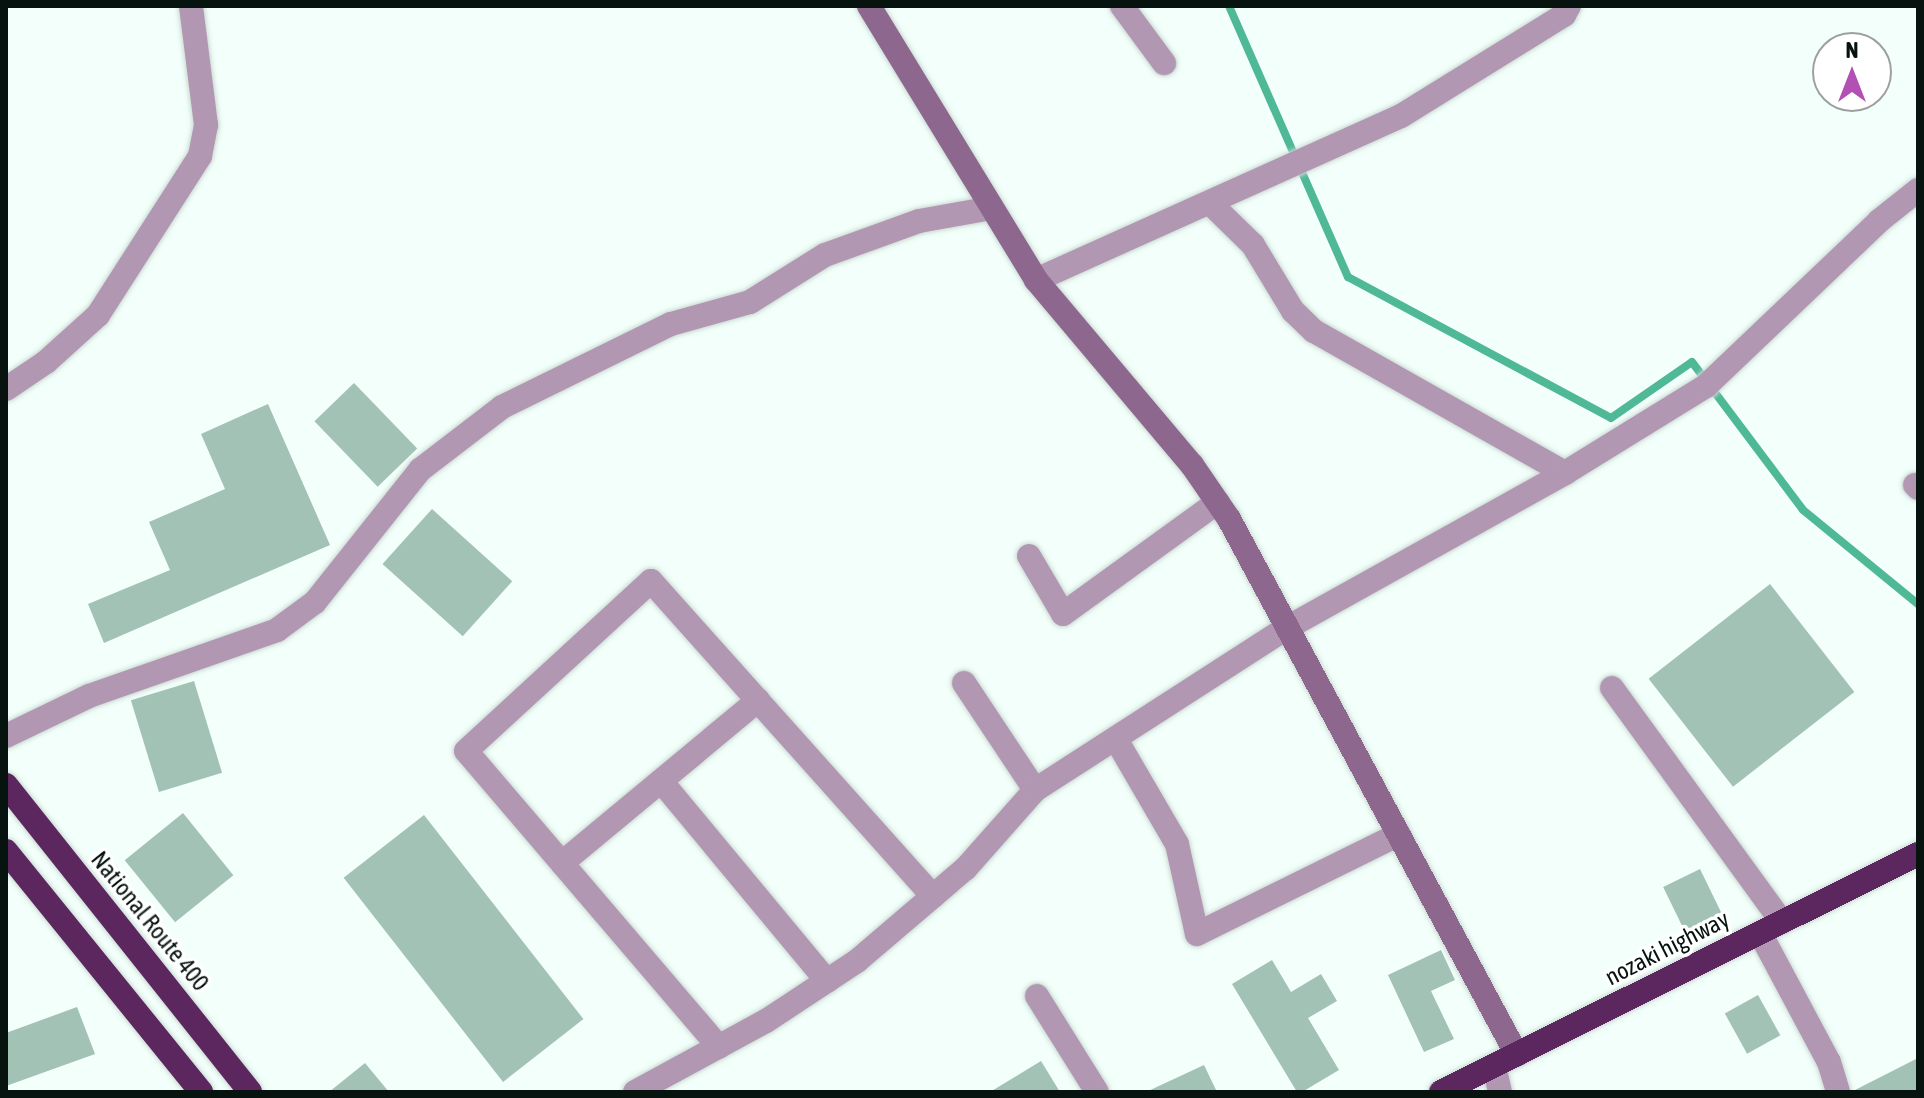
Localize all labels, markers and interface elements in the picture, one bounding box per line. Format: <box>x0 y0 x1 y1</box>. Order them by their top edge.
north arrow <box>1812 32 1892 112</box>
text: N <box>1846 37 1858 63</box>
street label: National Route 400 <box>85 845 215 997</box>
street label: nozaki highway <box>1600 904 1734 992</box>

